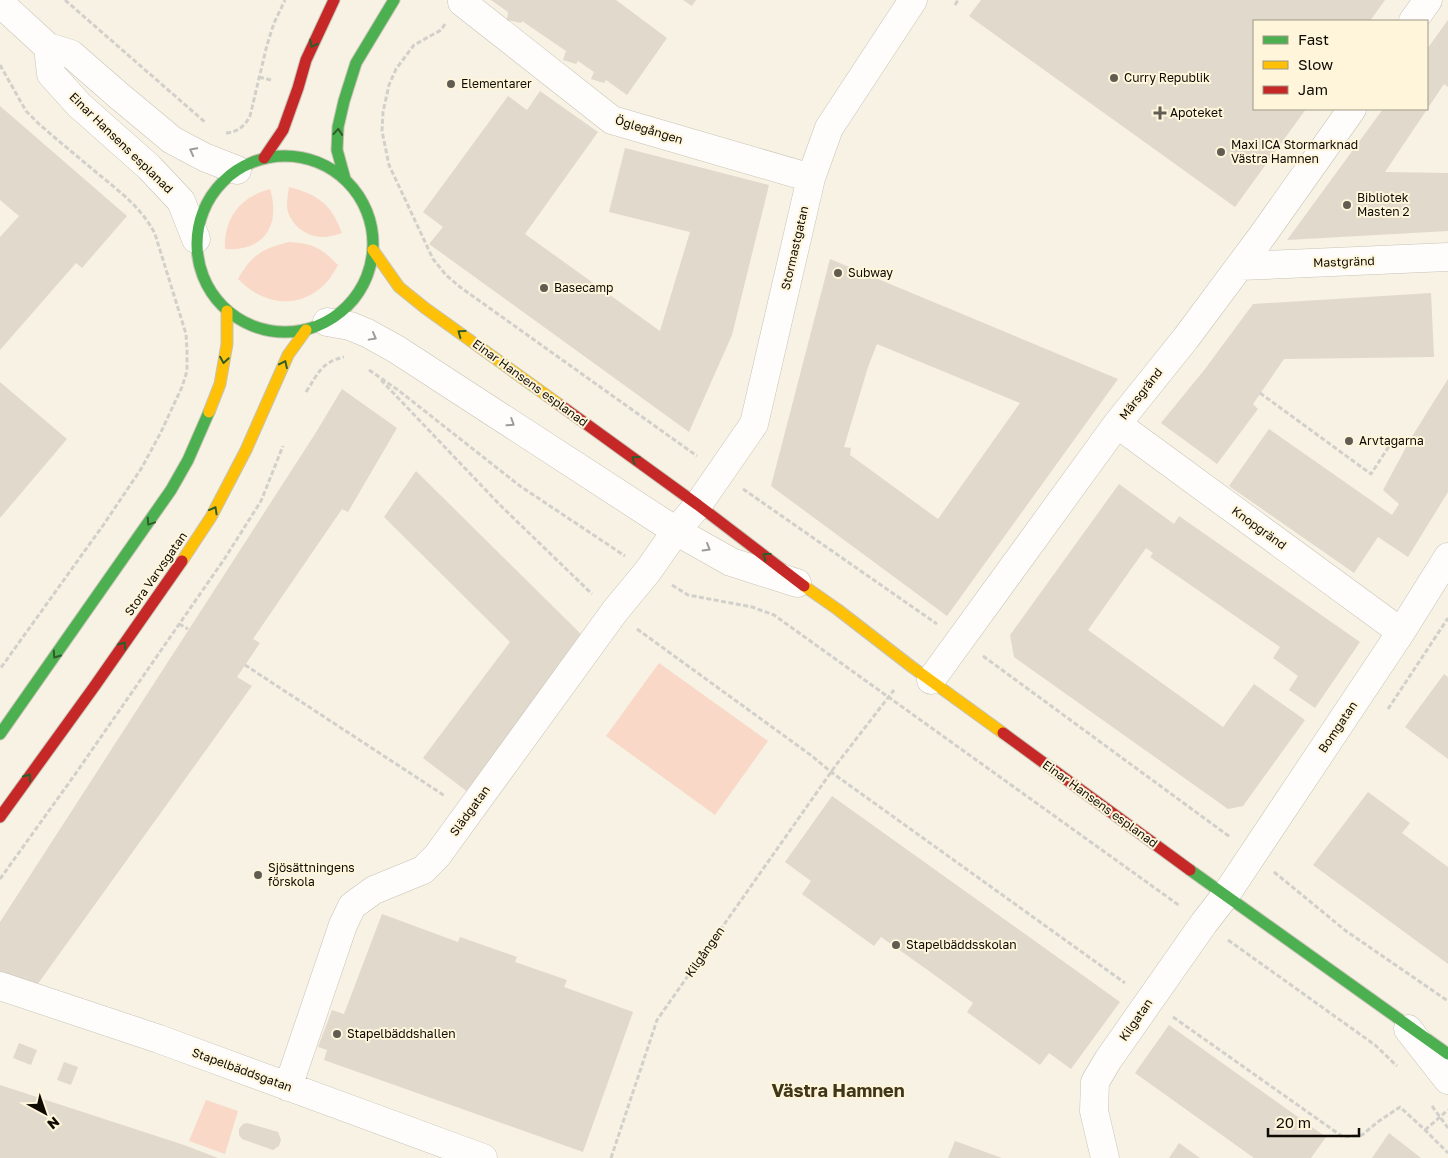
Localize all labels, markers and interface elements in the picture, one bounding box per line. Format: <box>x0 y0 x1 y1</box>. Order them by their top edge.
legend <box>1253 20 1428 110</box>
text: Fast <box>1298 30 1329 48</box>
one-way arrow <box>309 39 320 48</box>
text: Slow <box>1298 55 1333 73</box>
place label: Curry Republik <box>1124 70 1210 85</box>
marker: Curry Republik <box>1108 72 1120 84</box>
place label: Elementarer <box>461 76 532 91</box>
marker: Elementarer <box>445 78 457 90</box>
text: Jam <box>1298 80 1328 98</box>
street label: Einar Hansens esplanad <box>66 89 176 196</box>
place label: Apoteket <box>1170 105 1223 120</box>
marker: Apoteket <box>1154 107 1166 119</box>
street label: Öglegången <box>613 112 685 147</box>
one-way arrow <box>332 127 343 135</box>
place label: Maxi ICA Stormarknad Västra Hamnen <box>1231 137 1358 166</box>
marker: Maxi ICA Stormarknad Västra Hamnen <box>1215 146 1227 158</box>
one-way arrow <box>189 147 198 157</box>
place label: Bibliotek Masten 2 <box>1357 190 1410 219</box>
marker: Bibliotek Masten 2 <box>1341 199 1353 211</box>
street label: Stormastgatan <box>778 204 811 291</box>
street label: Mastgränd <box>1313 253 1375 270</box>
place label: Subway <box>848 265 893 280</box>
marker: Subway <box>832 267 844 279</box>
place label: Basecamp <box>554 280 613 295</box>
marker: Basecamp <box>538 282 550 294</box>
one-way arrow <box>368 330 377 340</box>
one-way arrow <box>457 330 467 339</box>
street label: Einar Hansens esplanad <box>470 336 591 429</box>
one-way arrow <box>220 355 230 364</box>
one-way arrow <box>278 360 288 369</box>
street label: Märsgränd <box>1116 365 1165 423</box>
one-way arrow <box>505 417 515 426</box>
place label: Arvtagarna <box>1359 433 1424 448</box>
marker: Arvtagarna <box>1343 435 1355 447</box>
one-way arrow <box>631 456 641 465</box>
street label: Knopgränd <box>1229 503 1289 552</box>
one-way arrow <box>208 507 218 516</box>
one-way arrow <box>147 516 156 526</box>
street label: Stora Varvsgatan <box>121 529 190 619</box>
one-way arrow <box>701 542 710 552</box>
one-way arrow <box>763 554 772 562</box>
one-way arrow <box>117 641 126 651</box>
one-way arrow <box>53 649 62 658</box>
street label: Bomgatan <box>1315 698 1360 755</box>
street label: Einar Hansens esplanad <box>1040 757 1161 850</box>
one-way arrow <box>22 773 31 783</box>
street label: Slädgatan <box>446 783 493 839</box>
place label: Sjösättningens förskola <box>268 860 355 889</box>
marker: Sjösättningens förskola <box>252 869 264 881</box>
street label: Kilgången <box>682 923 728 980</box>
place label: Stapelbäddsskolan <box>906 937 1017 952</box>
marker: Stapelbäddsskolan <box>890 939 902 951</box>
street label: Kilgatan <box>1116 996 1156 1044</box>
place label: Stapelbäddshallen <box>347 1026 456 1041</box>
marker: Stapelbäddshallen <box>331 1028 343 1040</box>
street label: Stapelbäddsgatan <box>190 1044 294 1095</box>
district label: Västra Hamnen <box>771 1079 905 1101</box>
north arrow <box>20 1088 70 1138</box>
scale bar <box>1268 1106 1359 1138</box>
text: N <box>44 1113 63 1133</box>
text: 20 m <box>1276 1113 1311 1131</box>

